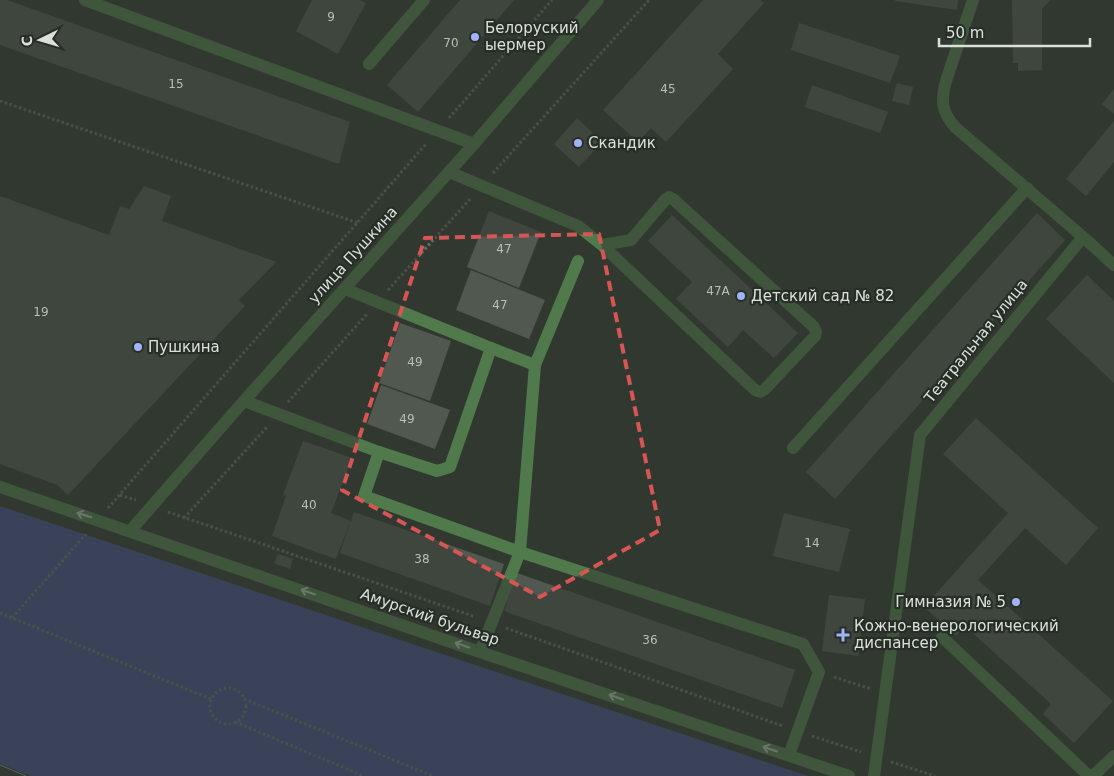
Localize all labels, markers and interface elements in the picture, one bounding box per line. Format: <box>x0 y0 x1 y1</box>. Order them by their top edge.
house number: 9 <box>327 10 335 24</box>
north arrow <box>15 15 65 65</box>
scale bar <box>939 15 1090 47</box>
place label: Белоруский ыермер <box>485 19 579 54</box>
text: 50 m <box>946 24 984 42</box>
marker: Белоруский ыермер <box>469 31 481 43</box>
text: С <box>19 35 35 47</box>
house number: 70 <box>443 36 459 50</box>
house number: 15 <box>168 77 184 91</box>
house number: 45 <box>660 82 676 96</box>
place label: Скандик <box>588 134 656 152</box>
marker: Скандик <box>572 137 584 149</box>
street label: улица Пушкина <box>305 203 401 307</box>
house number: 47 <box>496 242 512 256</box>
street label: Театральная улица <box>920 276 1031 407</box>
house number: 47А <box>706 284 731 298</box>
place label: Детский сад № 82 <box>751 287 894 305</box>
marker: Детский сад № 82 <box>735 290 747 302</box>
house number: 47 <box>492 298 508 312</box>
house number: 19 <box>33 305 49 319</box>
place label: Пушкина <box>148 338 220 356</box>
marker: Пушкина <box>132 341 144 353</box>
house number: 49 <box>407 355 423 369</box>
house number: 49 <box>399 412 415 426</box>
house number: 40 <box>301 498 317 512</box>
one-way arrow <box>77 510 93 520</box>
house number: 14 <box>804 536 820 550</box>
house number: 38 <box>414 552 430 566</box>
street label: Амурский бульвар <box>358 585 502 649</box>
one-way arrow <box>301 587 317 597</box>
place label: Гимназия № 5 <box>895 593 1006 611</box>
marker: Гимназия № 5 <box>1010 596 1022 608</box>
place label: Кожно-венерологический диспансер <box>854 617 1059 652</box>
marker: Кожно-венерологический диспансер <box>836 628 850 642</box>
house number: 36 <box>642 633 658 647</box>
one-way arrow <box>454 640 470 650</box>
one-way arrow <box>608 692 624 702</box>
one-way arrow <box>763 744 778 753</box>

